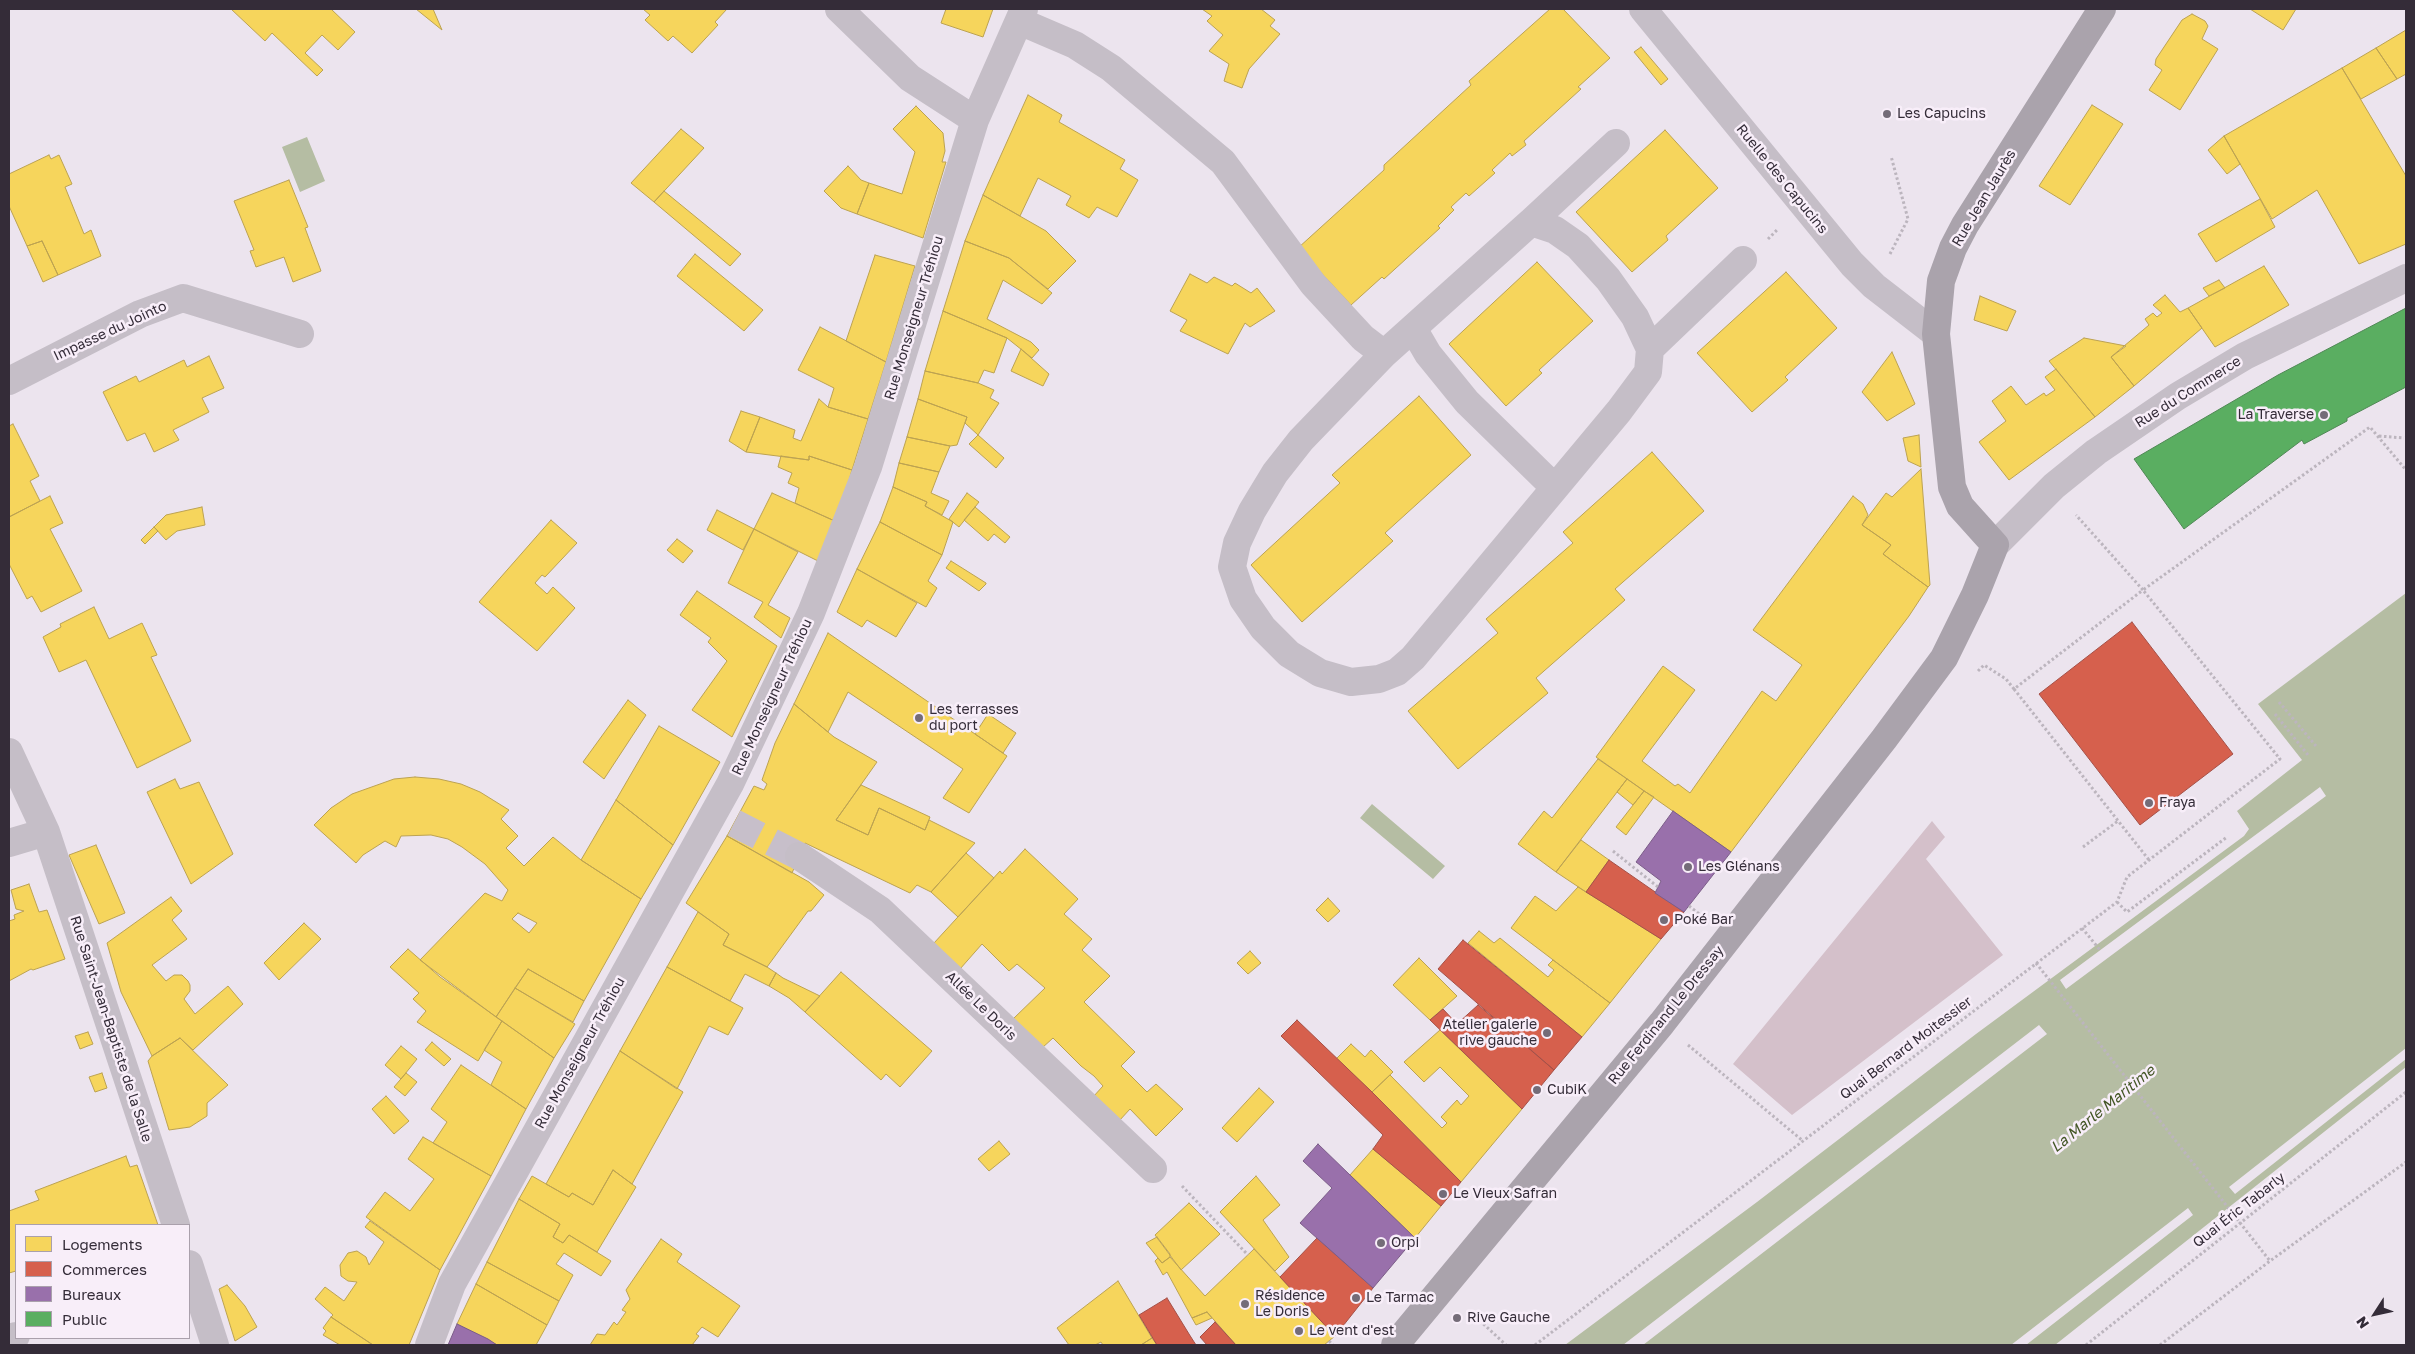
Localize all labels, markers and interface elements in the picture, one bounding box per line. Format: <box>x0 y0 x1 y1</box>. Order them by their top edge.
place label: Les Capucins <box>1897 106 1986 122</box>
marker: Les Capucins <box>1881 108 1893 120</box>
street label: Ruelle des Capucins <box>1733 121 1831 237</box>
street label: Rue Jean Jaurès <box>1948 146 2020 250</box>
street label: Rue Monseigneur Tréhiou <box>881 234 947 402</box>
street label: Impasse du Jointo <box>51 297 169 365</box>
street label: Rue du Commerce <box>2132 353 2244 431</box>
place label: La Traverse <box>2237 407 2314 423</box>
marker: La Traverse <box>2318 409 2330 421</box>
street label: Rue Monseigneur Tréhiou <box>728 616 816 778</box>
place label: Les terrasses du port <box>929 702 1019 734</box>
marker: Les terrasses du port <box>913 712 925 724</box>
place label: Fraya <box>2159 795 2196 811</box>
marker: Fraya <box>2143 797 2155 809</box>
place label: Les Glénans <box>1698 859 1780 875</box>
marker: Les Glénans <box>1682 861 1694 873</box>
place label: Poké Bar <box>1674 912 1733 928</box>
street label: Rue Saint-Jean-Baptiste de la Salle <box>66 914 156 1144</box>
marker: Poké Bar <box>1658 914 1670 926</box>
street label: Rue Ferdinand Le Dressay <box>1605 942 1727 1088</box>
street label: Allée Le Doris <box>942 968 1020 1044</box>
street label: Rue Monseigneur Tréhiou <box>531 974 629 1132</box>
street label: Quai Bernard Moitessier <box>1837 993 1975 1103</box>
place label: Atelier galerie rive gauche <box>1443 1017 1537 1050</box>
marker: Atelier galerie rive gauche <box>1541 1027 1553 1039</box>
water label: La Marle Maritime <box>2047 1062 2159 1156</box>
place label: CubiK <box>1547 1082 1587 1098</box>
marker: CubiK <box>1531 1084 1543 1096</box>
street label: Quai Éric Tabarly <box>2190 1169 2288 1251</box>
place label: Le Vieux Safran <box>1453 1186 1557 1202</box>
marker: Le Vieux Safran <box>1437 1188 1449 1200</box>
legend <box>15 1224 190 1339</box>
text: Logements <box>62 1235 142 1253</box>
place label: Orpi <box>1391 1235 1419 1251</box>
marker: Orpi <box>1375 1237 1387 1249</box>
text: Commerces <box>62 1260 147 1278</box>
text: Bureaux <box>62 1285 121 1303</box>
place label: Résidence Le Doris <box>1255 1288 1325 1320</box>
north arrow <box>2350 1289 2400 1339</box>
place label: Le Tarmac <box>1366 1290 1434 1306</box>
marker: Le Tarmac <box>1350 1292 1362 1304</box>
marker: Résidence Le Doris <box>1239 1298 1251 1310</box>
text: Public <box>62 1310 107 1328</box>
place label: Rive Gauche <box>1467 1310 1550 1326</box>
marker: Rive Gauche <box>1451 1312 1463 1324</box>
text: N <box>2352 1314 2372 1332</box>
place label: Le vent d'est <box>1309 1323 1394 1339</box>
marker: Le vent d'est <box>1293 1325 1305 1337</box>

